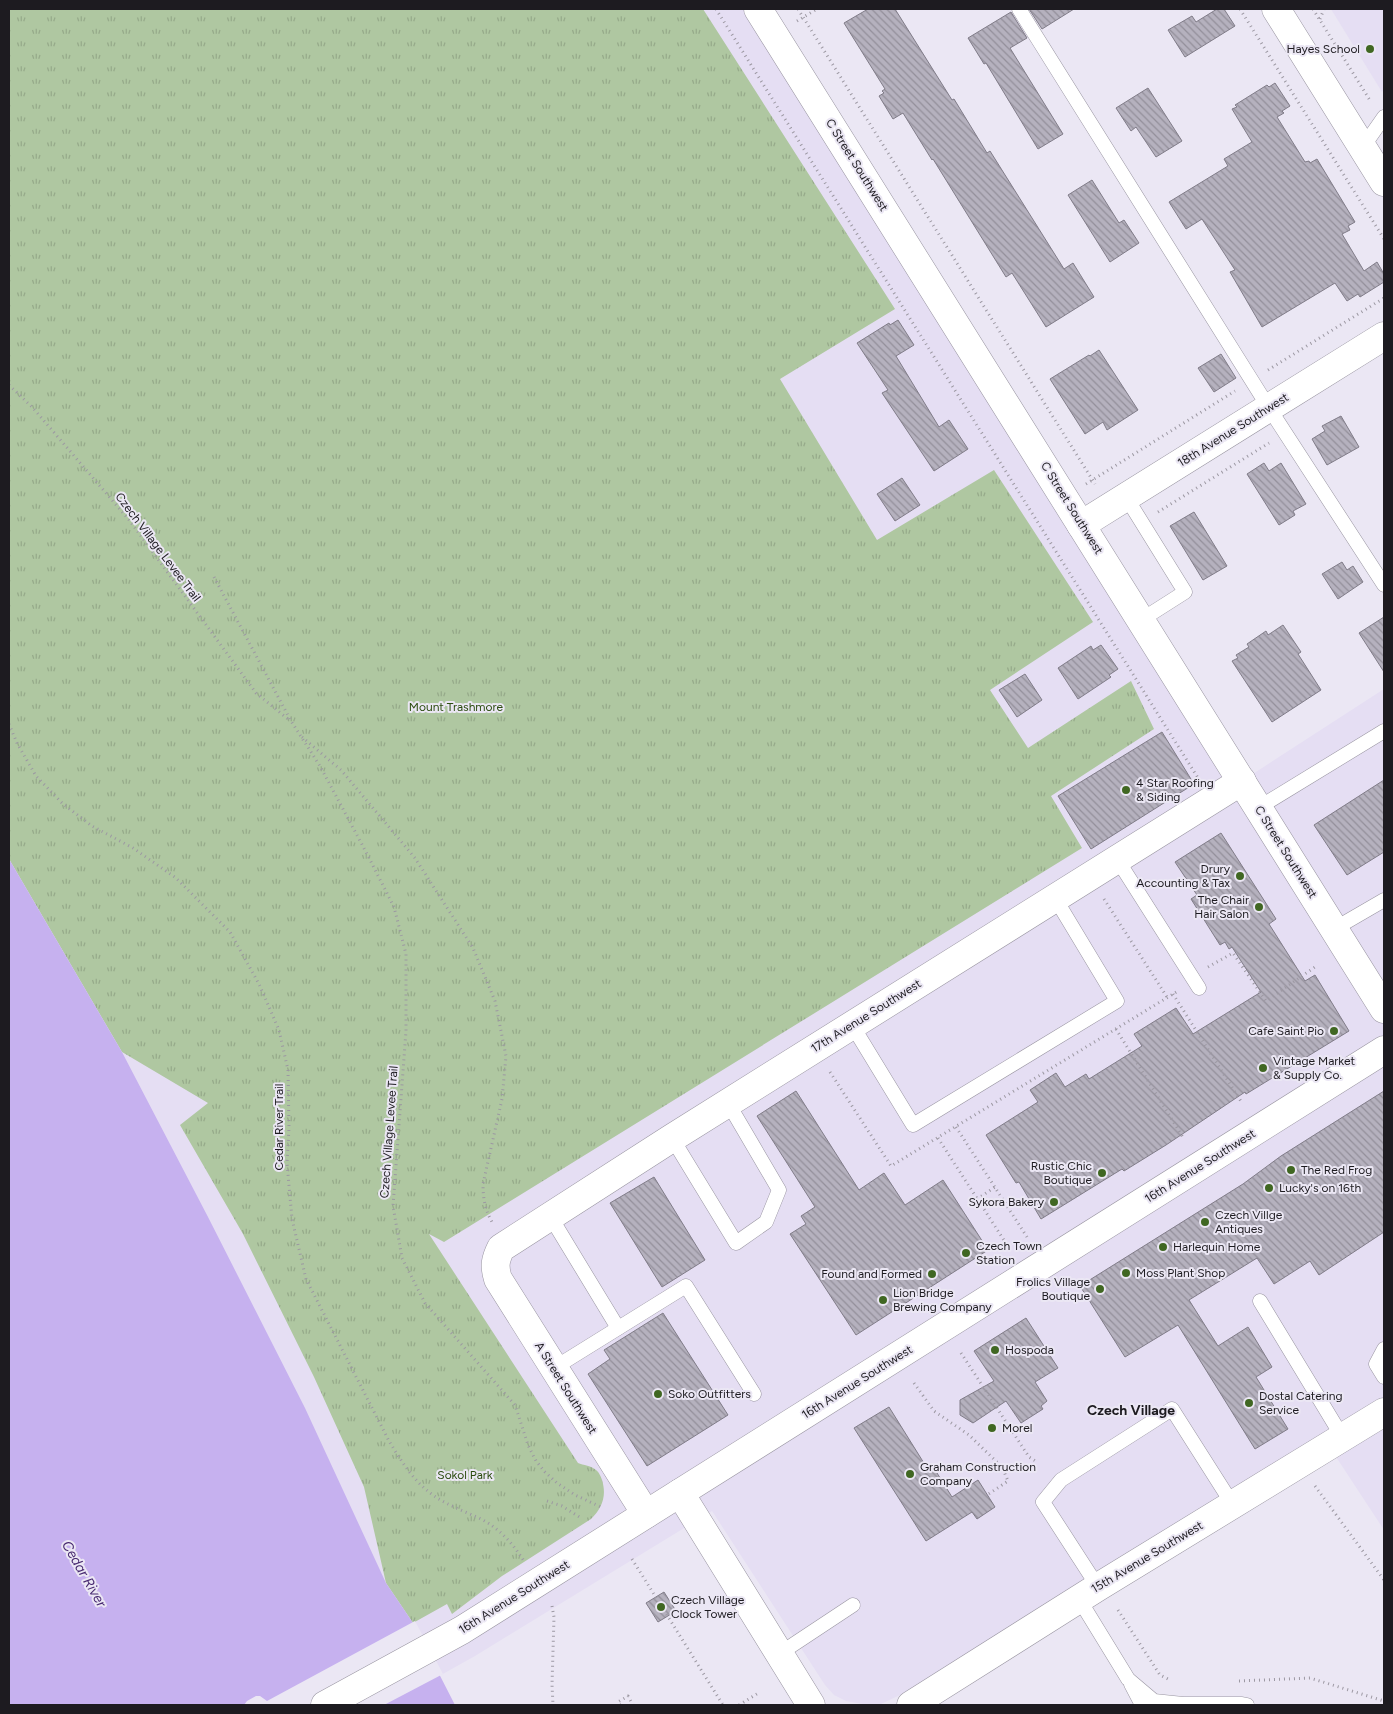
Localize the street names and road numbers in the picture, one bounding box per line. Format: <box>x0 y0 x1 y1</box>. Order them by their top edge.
street label: C Street Southwest <box>823 116 891 214</box>
street label: 18th Avenue Southwest <box>1175 390 1291 470</box>
street label: C Street Southwest <box>1038 459 1106 557</box>
street label: Czech Village Levee Trail <box>112 490 204 604</box>
street label: C Street Southwest <box>1252 803 1320 901</box>
street label: 17th Avenue Southwest <box>808 976 924 1056</box>
street label: Czech Village Levee Trail <box>377 1065 401 1199</box>
street label: Cedar River Trail <box>272 1083 286 1171</box>
street label: 16th Avenue Southwest <box>1142 1126 1258 1206</box>
street label: A Street Southwest <box>532 1339 600 1437</box>
street label: 16th Avenue Southwest <box>799 1342 915 1422</box>
street label: 15th Avenue Southwest <box>1089 1518 1206 1596</box>
street label: 16th Avenue Southwest <box>456 1557 572 1637</box>

